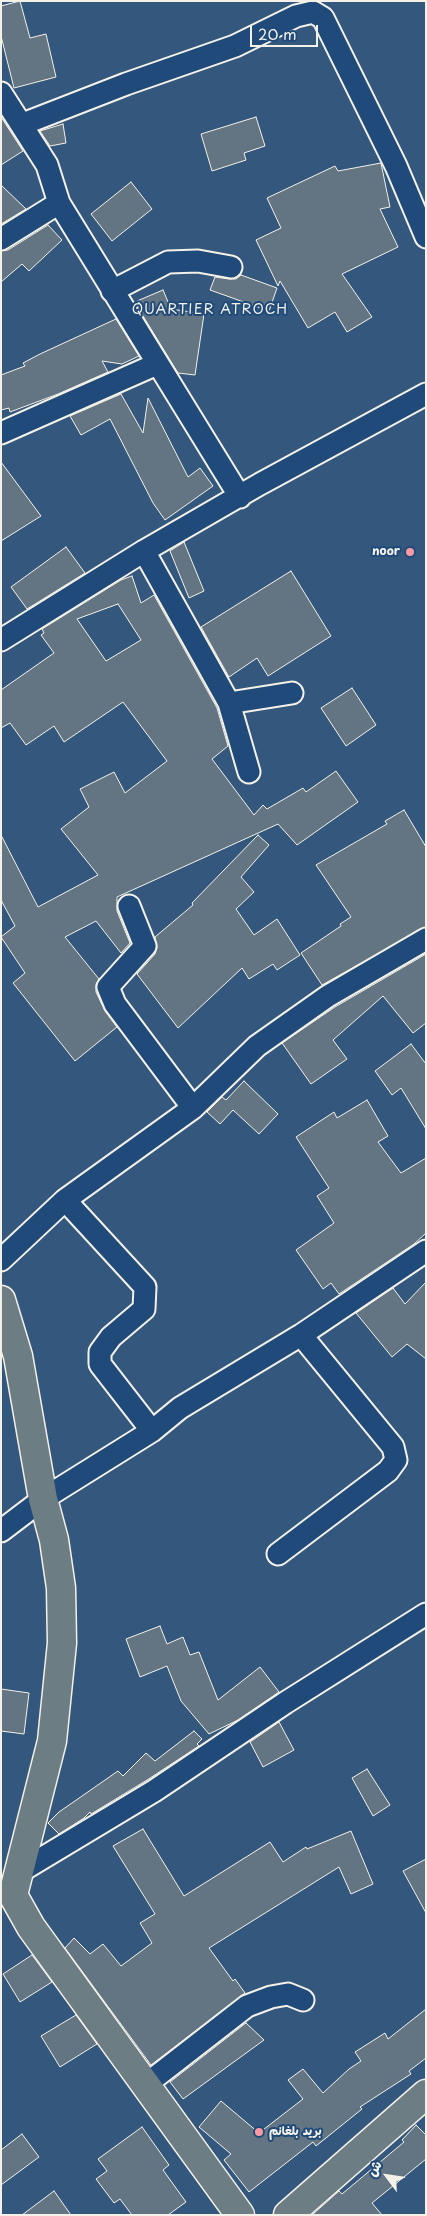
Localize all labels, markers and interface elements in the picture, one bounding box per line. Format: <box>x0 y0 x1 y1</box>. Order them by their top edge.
scale bar <box>252 15 320 47</box>
text: 20 m <box>258 22 297 45</box>
district label: QUARTIER ATROCH <box>131 302 289 318</box>
place label: noor <box>372 545 400 559</box>
marker: noor <box>404 546 416 558</box>
place label: بريد بلغانم <box>269 2125 322 2139</box>
marker: بريد بلغانم <box>253 2126 265 2138</box>
north arrow <box>362 2151 412 2201</box>
text: ش <box>361 2156 387 2180</box>

